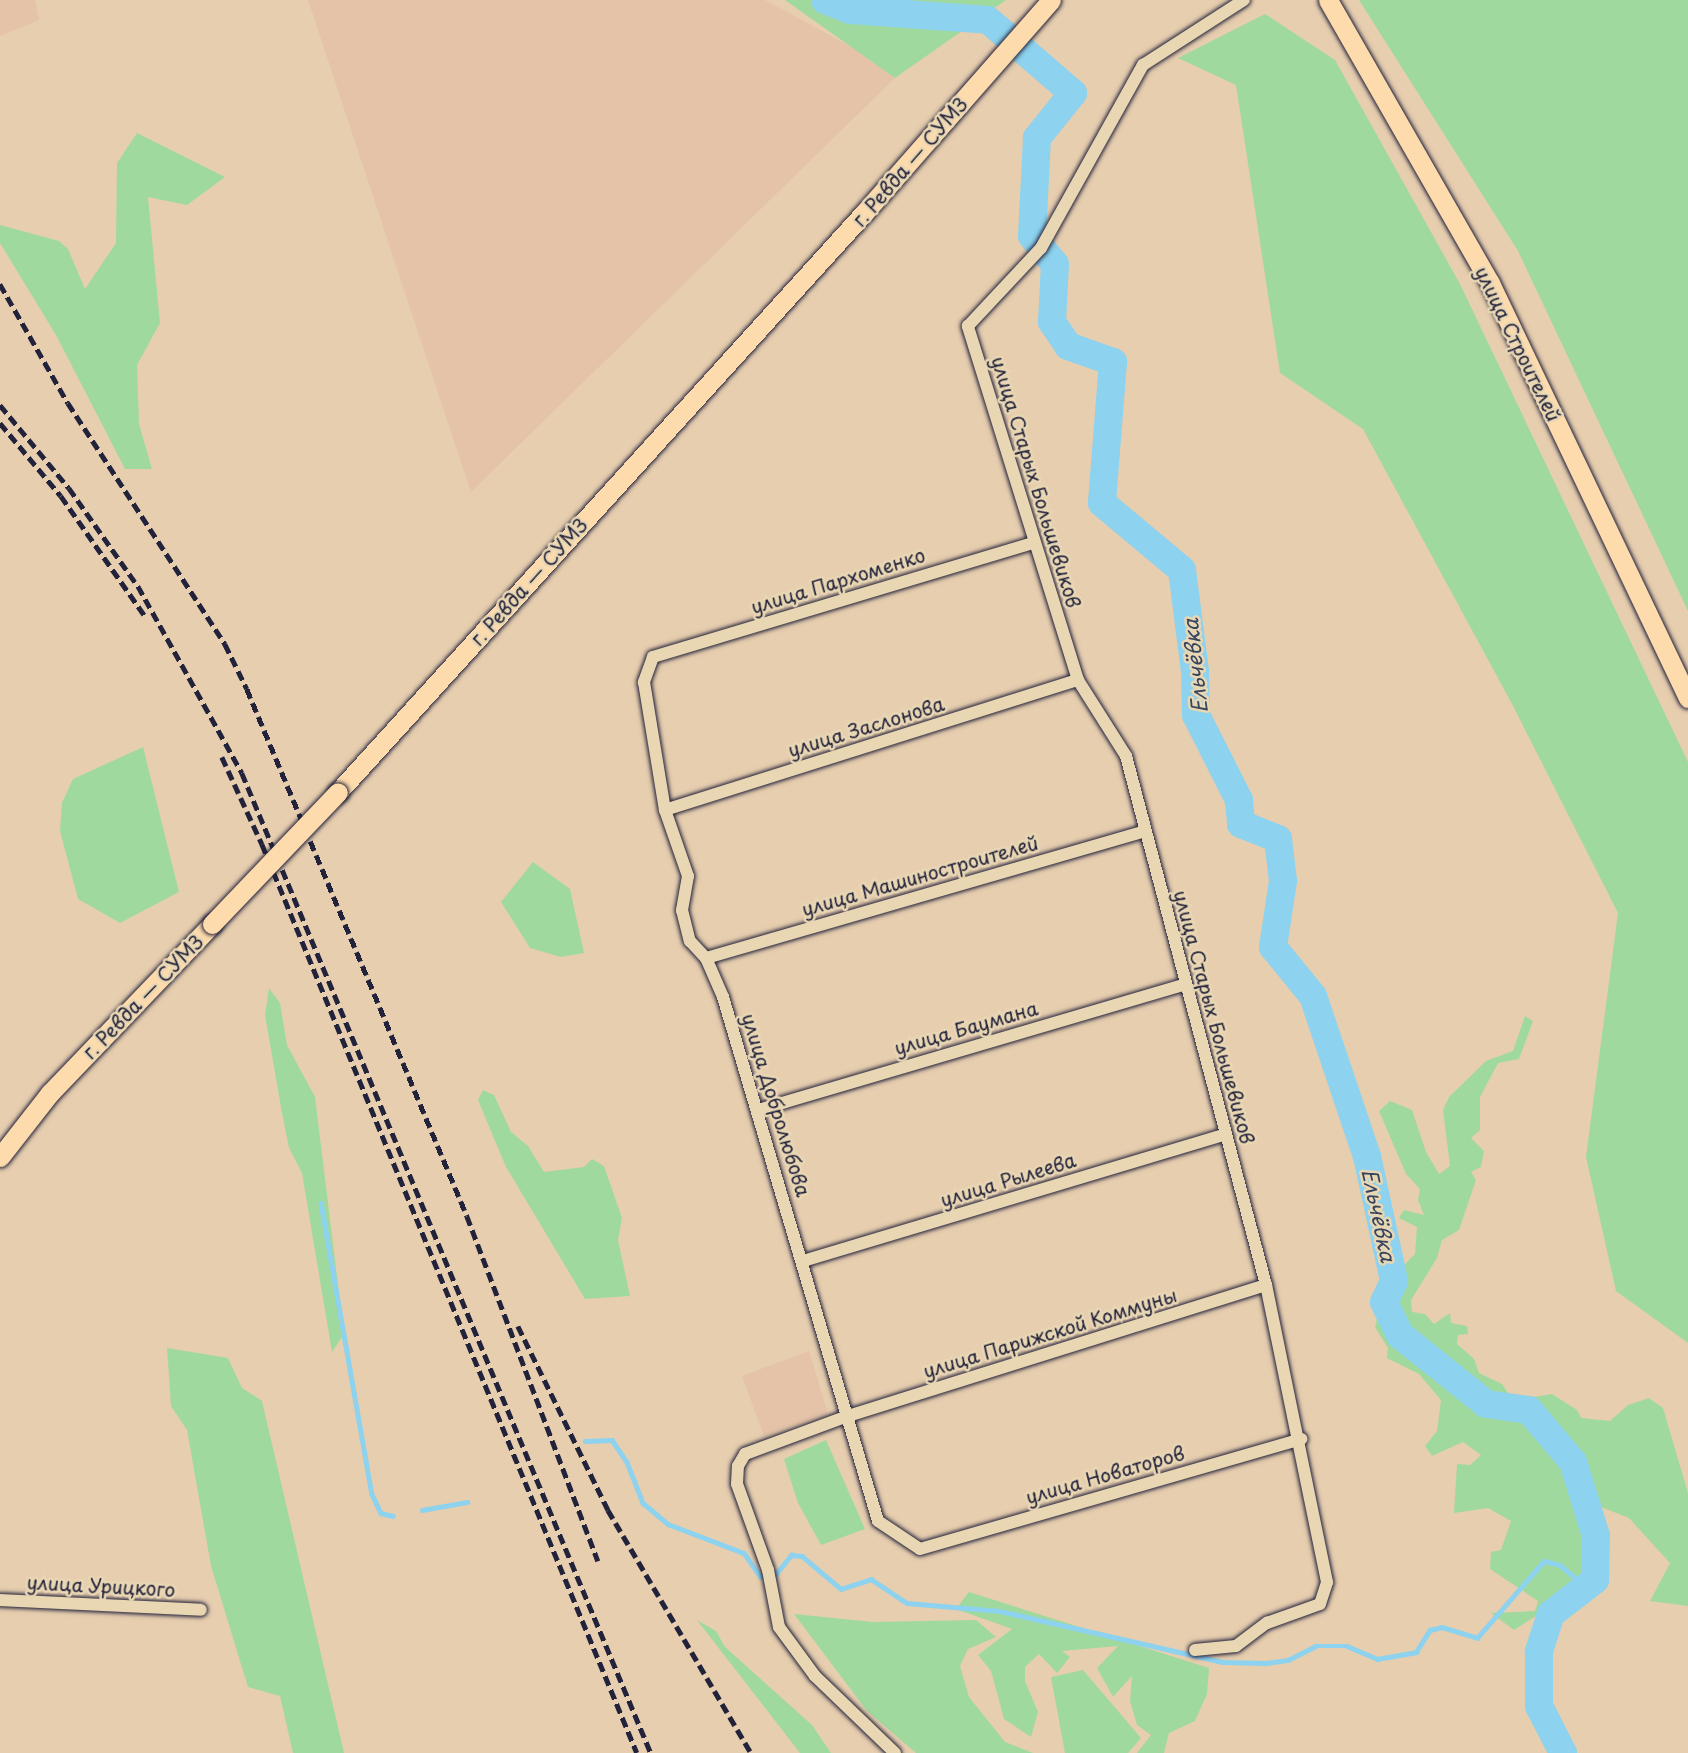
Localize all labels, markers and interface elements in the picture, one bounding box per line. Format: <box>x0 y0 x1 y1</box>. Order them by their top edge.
street label: г. Ревда — СУМЗ <box>848 93 972 231</box>
street label: улица Строителей <box>1470 262 1566 426</box>
street label: улица Старых Большевиков <box>987 353 1085 611</box>
street label: г. Ревда — СУМЗ <box>466 514 592 650</box>
street label: улица Пархоменко <box>748 544 928 618</box>
water label: Ельчёвка <box>1177 617 1211 715</box>
street label: улица Заслонова <box>785 692 947 762</box>
street label: улица Машиностроителей <box>798 831 1042 921</box>
street label: улица Старых Большевиков <box>1169 887 1259 1147</box>
street label: г. Ревда — СУМЗ <box>78 930 208 1064</box>
street label: улица Баумана <box>891 997 1041 1059</box>
street label: улица Добролюбова <box>737 1010 815 1200</box>
street label: улица Рылеева <box>937 1148 1079 1212</box>
water label: Ельчёвка <box>1358 1166 1402 1264</box>
street label: улица Парижской Коммуны <box>920 1283 1180 1383</box>
street label: улица Новаторов <box>1023 1441 1187 1509</box>
street label: улица Урицкого <box>26 1571 176 1601</box>

